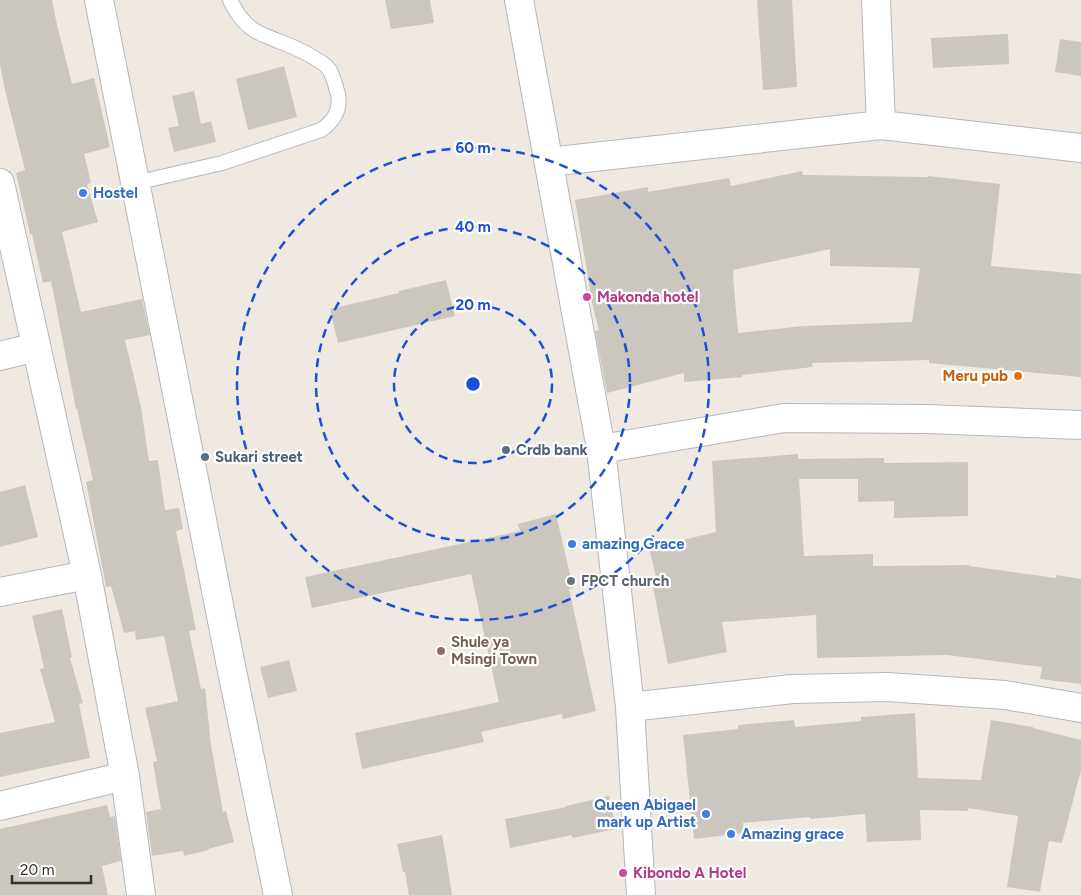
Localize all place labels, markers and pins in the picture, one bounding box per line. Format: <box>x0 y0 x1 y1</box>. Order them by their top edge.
place label: Hostel <box>93 184 138 202</box>
marker: Hostel <box>77 187 89 199</box>
place label: Makonda hotel <box>597 288 698 306</box>
marker: Makonda hotel <box>581 291 593 303</box>
place label: Meru pub <box>943 367 1008 385</box>
marker: Meru pub <box>1012 370 1024 382</box>
centre of rings <box>464 375 482 393</box>
place label: Crdb bank <box>516 441 588 459</box>
marker: Crdb bank <box>500 444 512 456</box>
place label: Sukari street <box>215 448 303 466</box>
marker: Sukari street <box>199 451 211 463</box>
place label: amazing Grace <box>582 535 685 553</box>
marker: amazing Grace <box>566 538 578 550</box>
place label: FPCT church <box>581 572 669 590</box>
marker: FPCT church <box>565 575 577 587</box>
place label: Shule ya Msingi Town <box>451 633 537 668</box>
marker: Shule ya Msingi Town <box>435 645 447 657</box>
place label: Queen Abigael mark up Artist <box>594 796 696 831</box>
marker: Queen Abigael mark up Artist <box>700 808 712 820</box>
place label: Amazing grace <box>741 825 845 843</box>
marker: Amazing grace <box>725 828 737 840</box>
place label: Kibondo A Hotel <box>633 864 746 882</box>
marker: Kibondo A Hotel <box>617 867 629 879</box>

